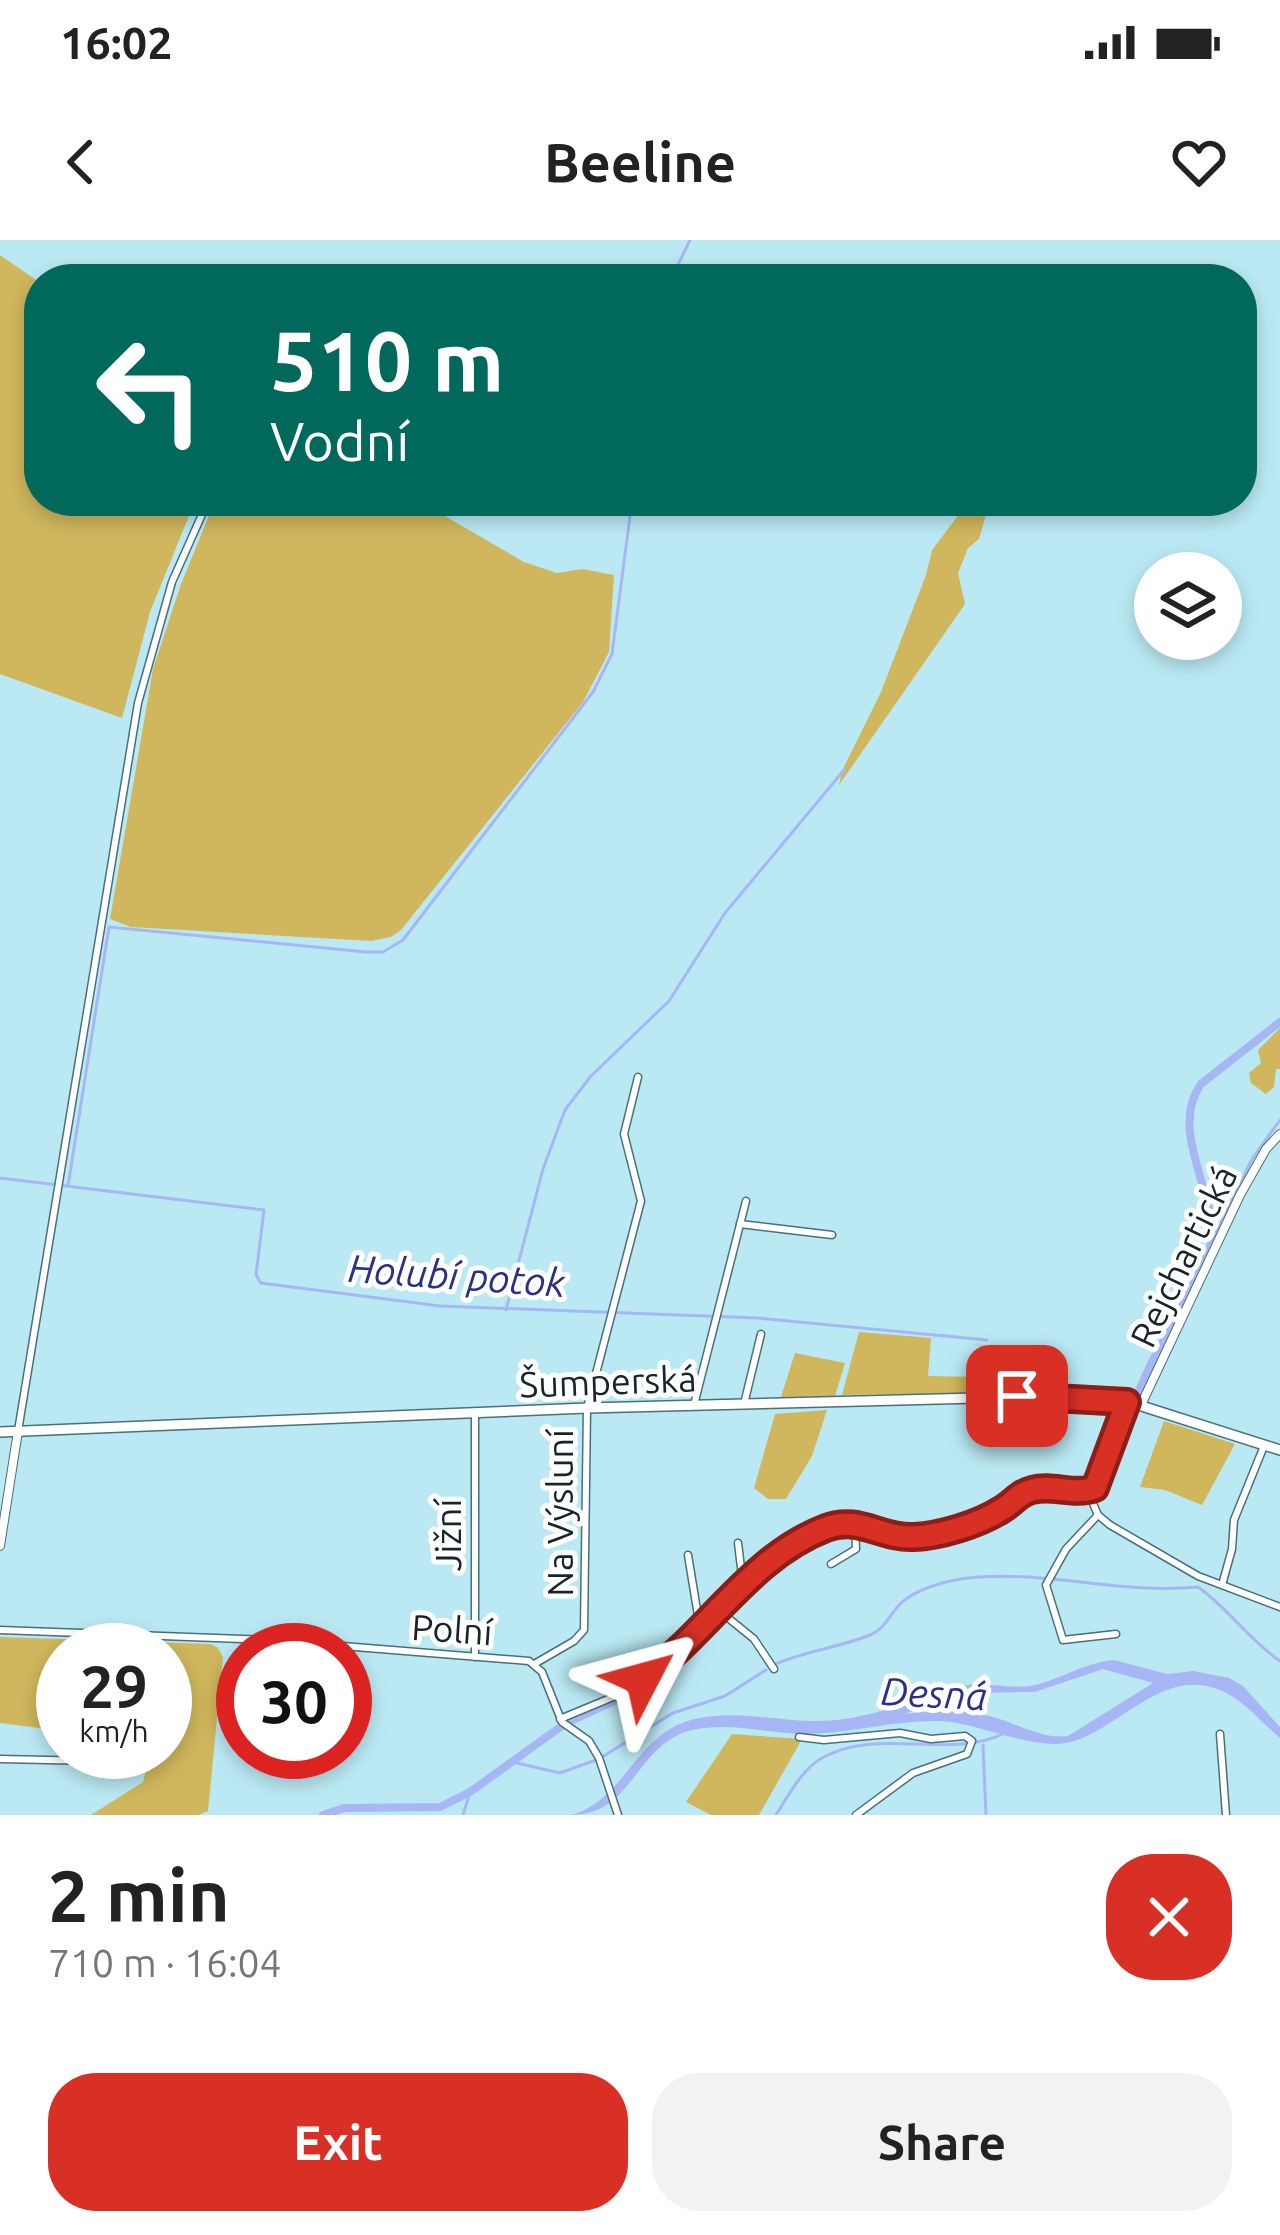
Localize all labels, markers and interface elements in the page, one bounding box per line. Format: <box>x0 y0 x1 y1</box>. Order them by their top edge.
text: 16:02 <box>60 17 173 68</box>
icon: back <box>48 129 114 195</box>
icon: heart <box>1166 129 1232 195</box>
text: Beeline <box>544 132 736 192</box>
icon: left <box>72 312 228 468</box>
text: 510 m <box>270 313 504 407</box>
text: Vodní <box>270 411 409 471</box>
map controls <box>1134 552 1242 660</box>
button: layers <box>1134 552 1242 660</box>
street label: Rejchartická <box>1121 1159 1245 1353</box>
water label: Holubí potok <box>347 1246 567 1304</box>
pin <box>966 1345 1068 1447</box>
street label: Šumperská <box>519 1357 697 1405</box>
icon: arrive <box>984 1363 1050 1429</box>
street label: Na Výsluní <box>539 1428 580 1597</box>
street label: Jižní <box>427 1498 468 1571</box>
street label: Polní <box>410 1606 495 1652</box>
position arrow <box>580 1616 706 1742</box>
speed limit sign: 30 <box>216 1623 372 1779</box>
text: 29 <box>80 1652 148 1719</box>
water label: Desná <box>880 1669 988 1717</box>
text: km/h <box>79 1714 149 1748</box>
button: close <box>1106 1854 1232 1980</box>
text: 2 min <box>48 1855 230 1936</box>
text: 710 m · 16:04 <box>48 1941 282 1984</box>
button: Exit <box>48 2073 628 2211</box>
button: Share <box>652 2073 1232 2211</box>

